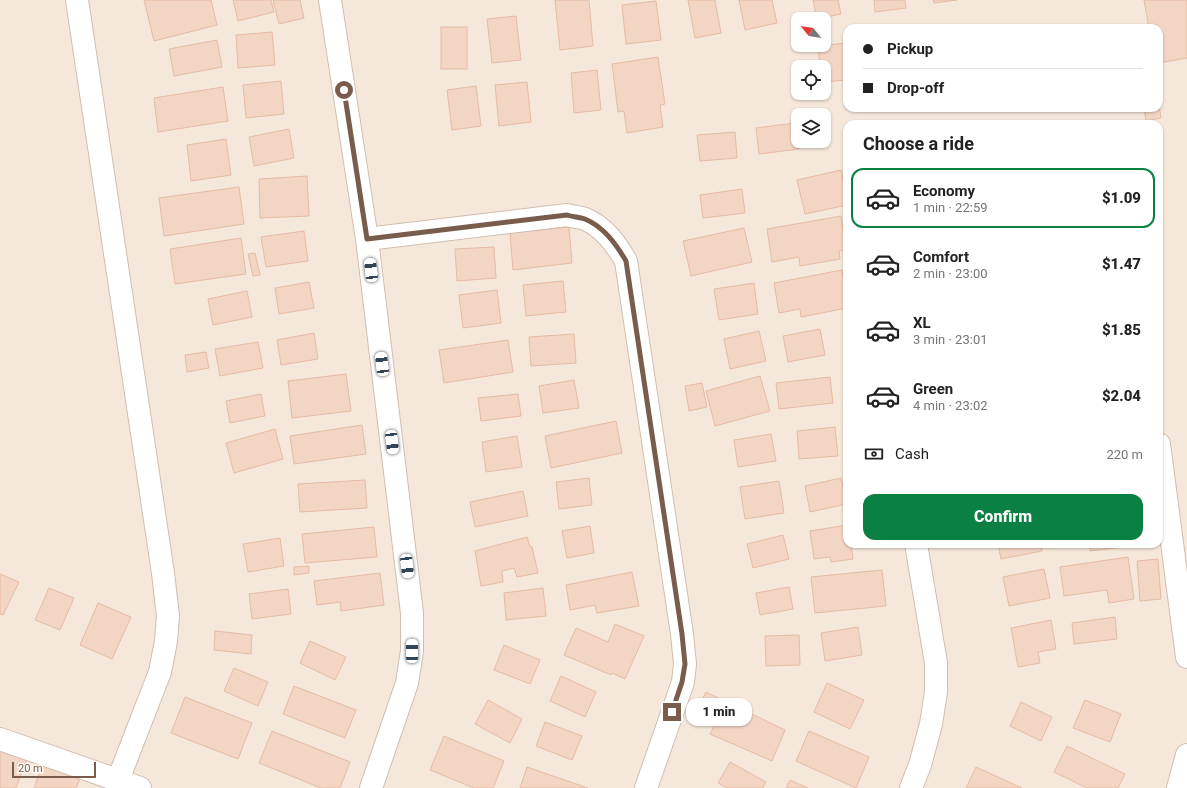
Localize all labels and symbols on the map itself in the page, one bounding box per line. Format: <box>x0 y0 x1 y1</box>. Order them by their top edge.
north arrow <box>791 12 831 52</box>
route start <box>335 81 353 99</box>
car <box>364 257 378 283</box>
car <box>375 351 389 377</box>
car <box>385 429 399 455</box>
car <box>400 553 414 579</box>
car <box>406 639 418 663</box>
callout: 1 min <box>686 698 752 726</box>
route end <box>663 703 681 721</box>
scale bar <box>12 760 96 779</box>

